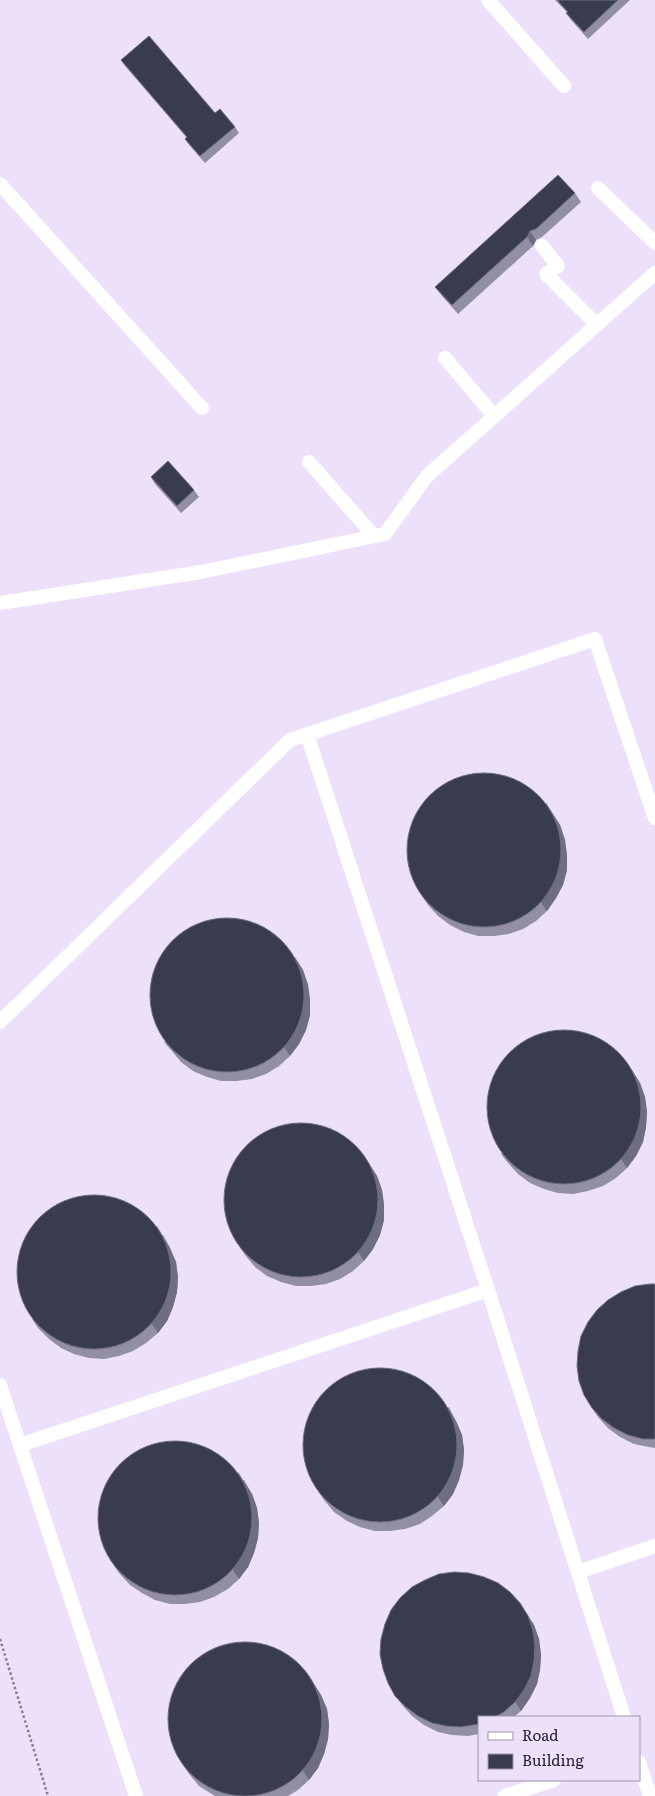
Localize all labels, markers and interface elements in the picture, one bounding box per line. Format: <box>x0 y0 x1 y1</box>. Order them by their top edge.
legend <box>478 1716 640 1781</box>
text: Road <box>522 1723 558 1746</box>
text: Building <box>522 1748 584 1771</box>

